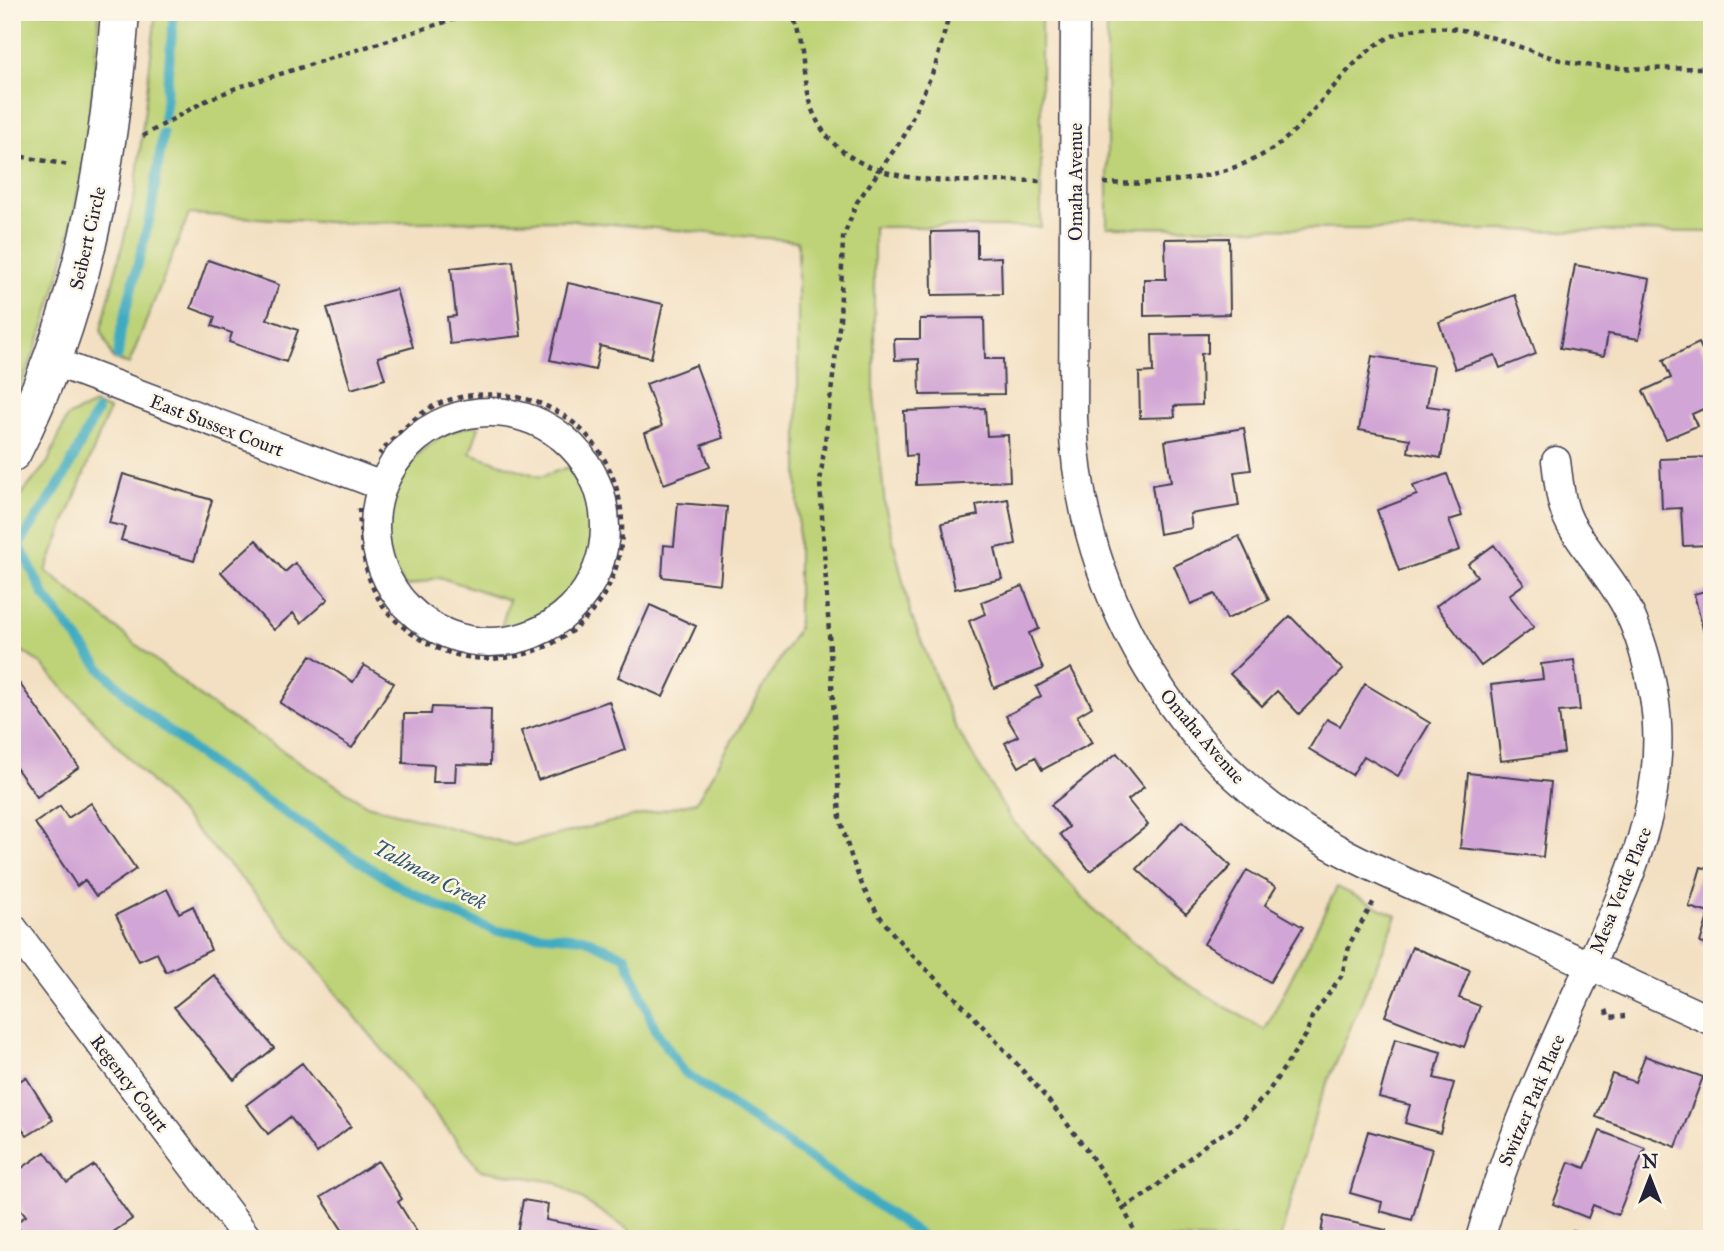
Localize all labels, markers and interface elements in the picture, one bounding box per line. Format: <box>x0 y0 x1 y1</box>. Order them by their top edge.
street label: Omaha Avenue <box>1064 123 1087 241</box>
street label: Seibert Circle <box>64 184 111 292</box>
street label: East Sussex Court <box>147 389 287 462</box>
street label: Omaha Avenue <box>1155 684 1250 789</box>
street label: Mesa Verde Place <box>1585 823 1656 957</box>
water label: Tallman Creek <box>369 834 492 916</box>
street label: Regency Court <box>85 1030 174 1137</box>
street label: Switzer Park Place <box>1493 1031 1570 1170</box>
north arrow <box>1616 1142 1686 1212</box>
text: N <box>1642 1150 1658 1173</box>

